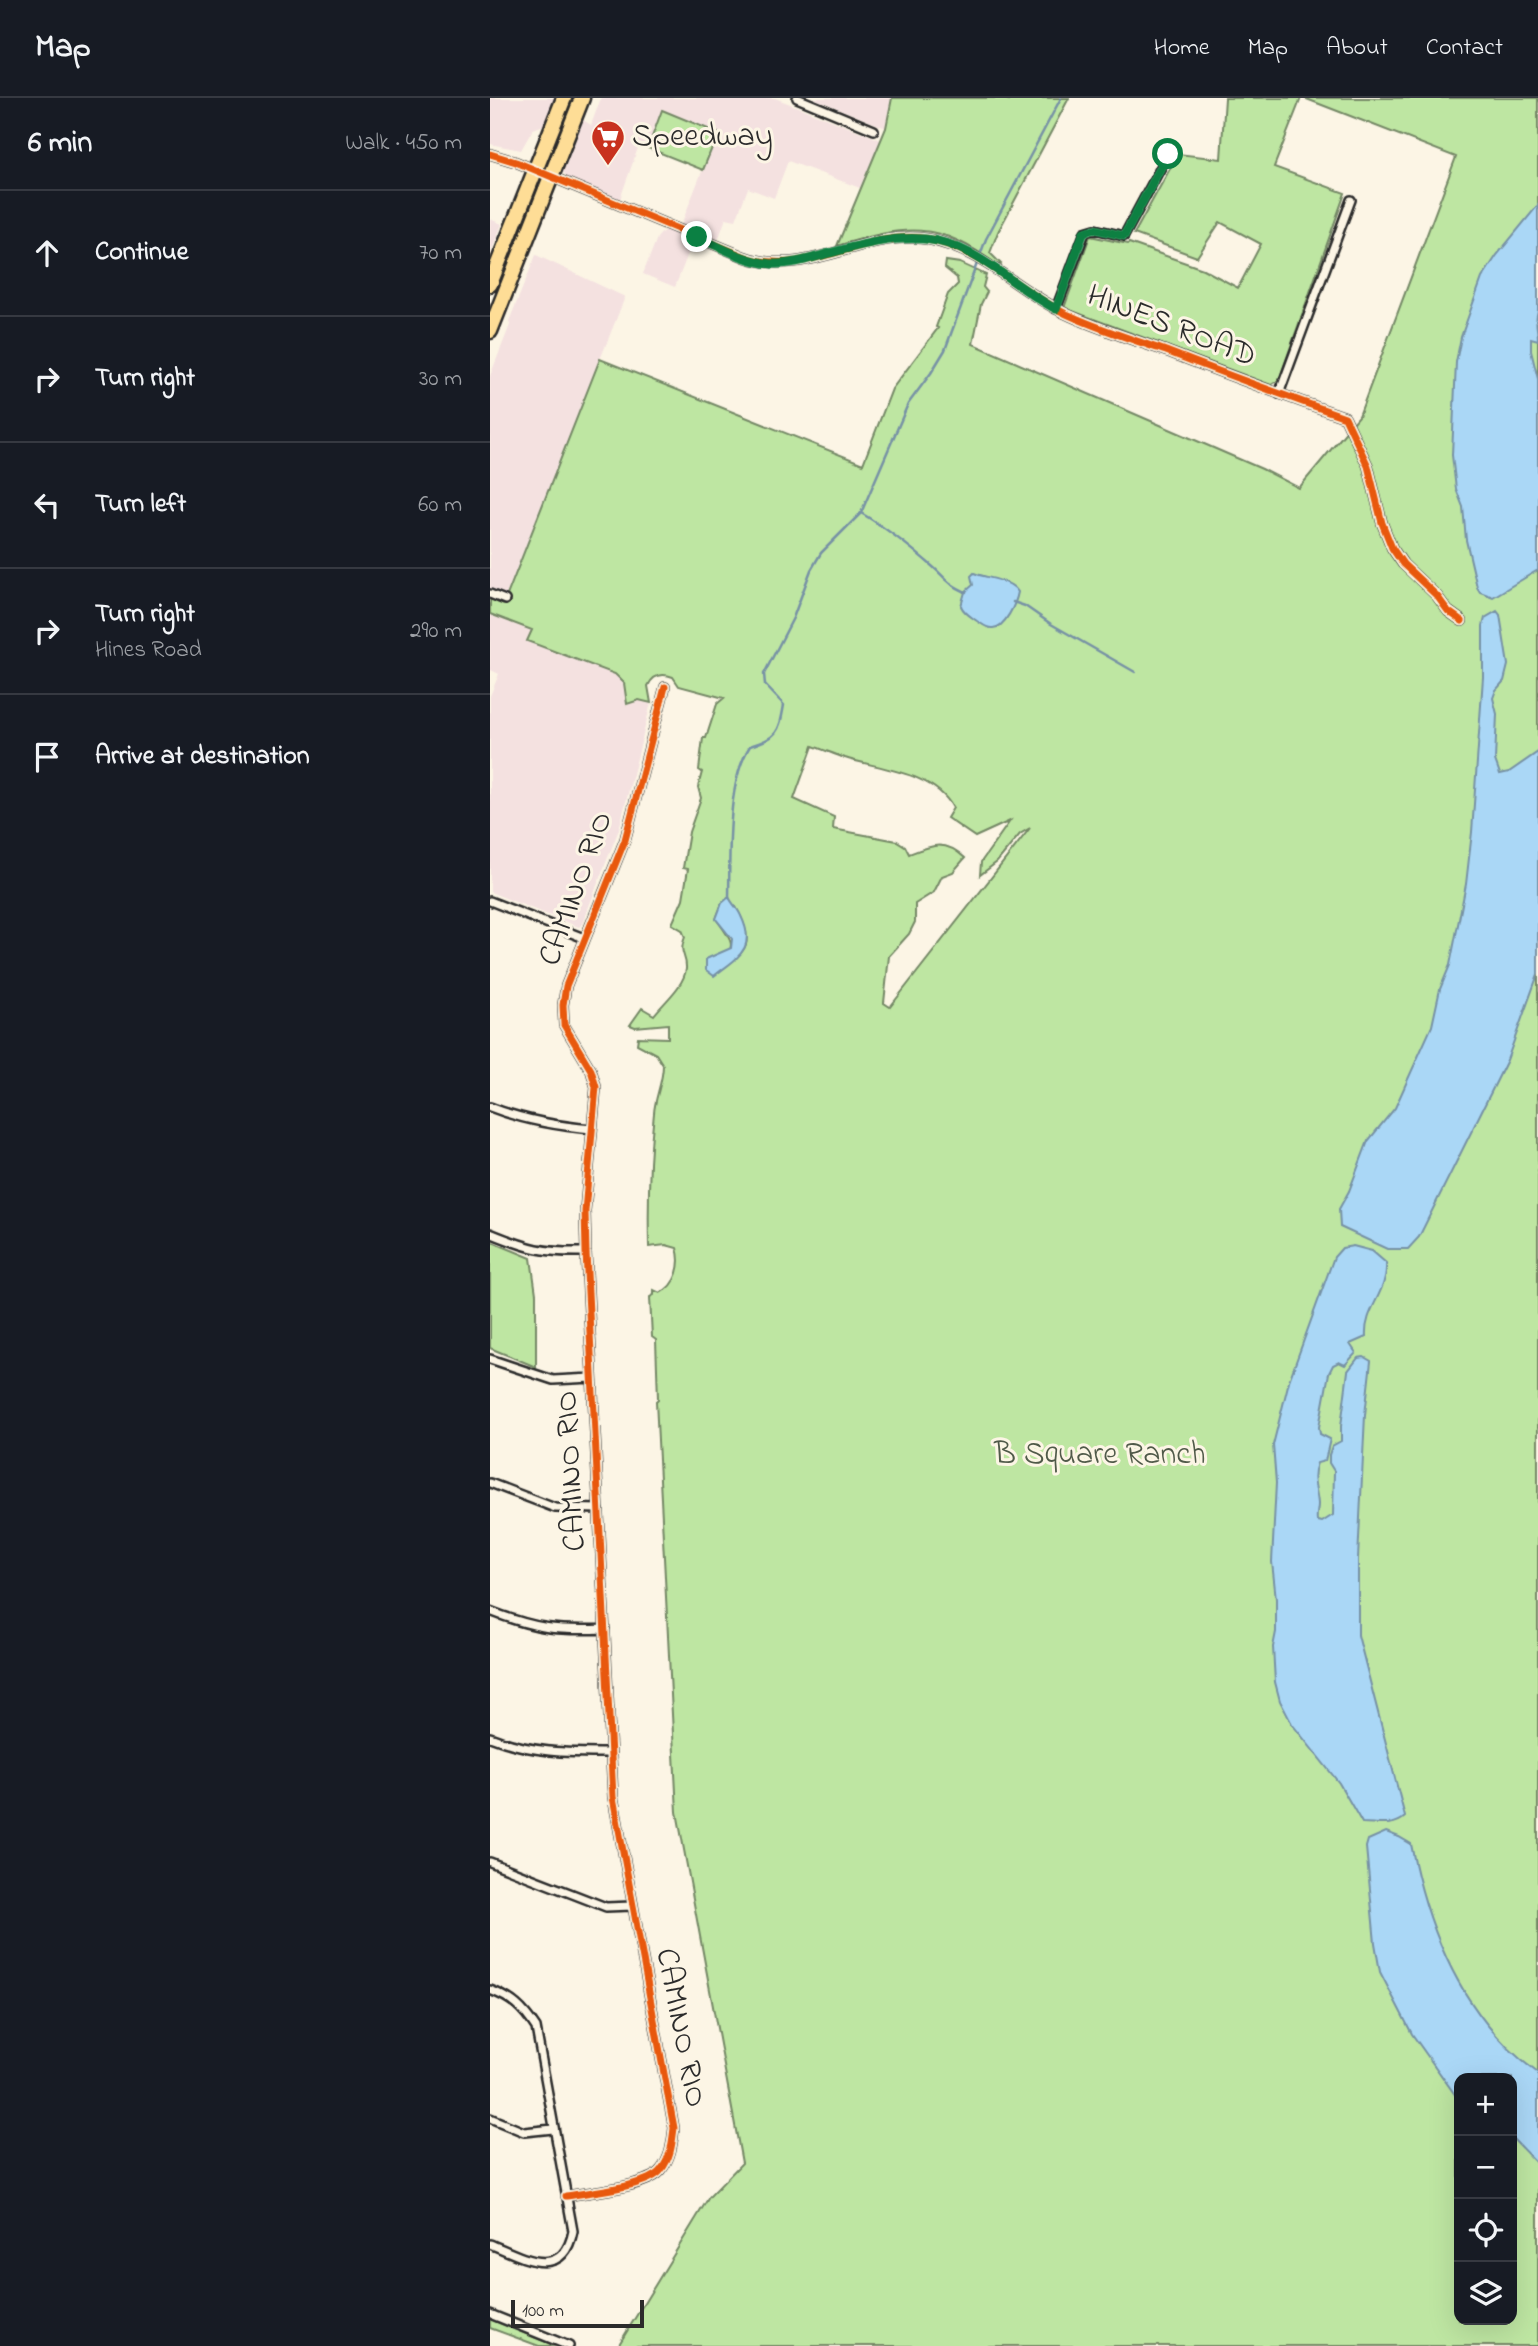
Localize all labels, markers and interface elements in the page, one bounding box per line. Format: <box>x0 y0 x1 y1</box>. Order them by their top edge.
text: Map <box>35 24 91 72</box>
text: Home <box>1154 31 1210 66</box>
text: Map <box>1248 31 1288 66</box>
text: About <box>1326 31 1388 66</box>
text: Contact <box>1426 31 1503 66</box>
place label: Speedway <box>632 114 773 161</box>
supermarket icon: Speedway <box>589 118 627 167</box>
text: 6 min <box>28 122 92 166</box>
text: Walk · 450 m <box>345 127 462 160</box>
route start <box>1152 138 1183 169</box>
route end <box>681 221 712 252</box>
icon: ahead <box>28 234 66 272</box>
text: Continue <box>95 234 188 272</box>
text: 70 m <box>419 237 462 270</box>
street label: HINES ROAD <box>1080 273 1262 381</box>
icon: right <box>28 360 66 398</box>
text: Turn right <box>95 360 195 398</box>
text: 30 m <box>419 363 462 396</box>
icon: left <box>28 486 66 524</box>
text: Turn left <box>95 486 186 524</box>
text: 60 m <box>418 489 462 522</box>
text: Turn right <box>95 596 195 634</box>
icon: right <box>28 612 66 650</box>
text: 290 m <box>410 615 462 648</box>
text: Hines Road <box>95 634 202 667</box>
icon: arrive <box>28 738 66 776</box>
text: Arrive at destination <box>95 738 310 776</box>
street label: CAMINO RIO <box>527 805 627 973</box>
street label: CAMINO RIO <box>544 1389 600 1553</box>
park label: B Square Ranch <box>993 1432 1206 1479</box>
street label: CAMINO RIO <box>642 1944 718 2112</box>
map controls <box>1454 2073 1517 2325</box>
button: + <box>1454 2073 1517 2136</box>
button: − <box>1454 2136 1517 2199</box>
button: locate <box>1454 2199 1517 2262</box>
button: layers <box>1454 2262 1517 2325</box>
scale bar <box>511 2297 644 2329</box>
text: 100 m <box>522 2298 564 2325</box>

